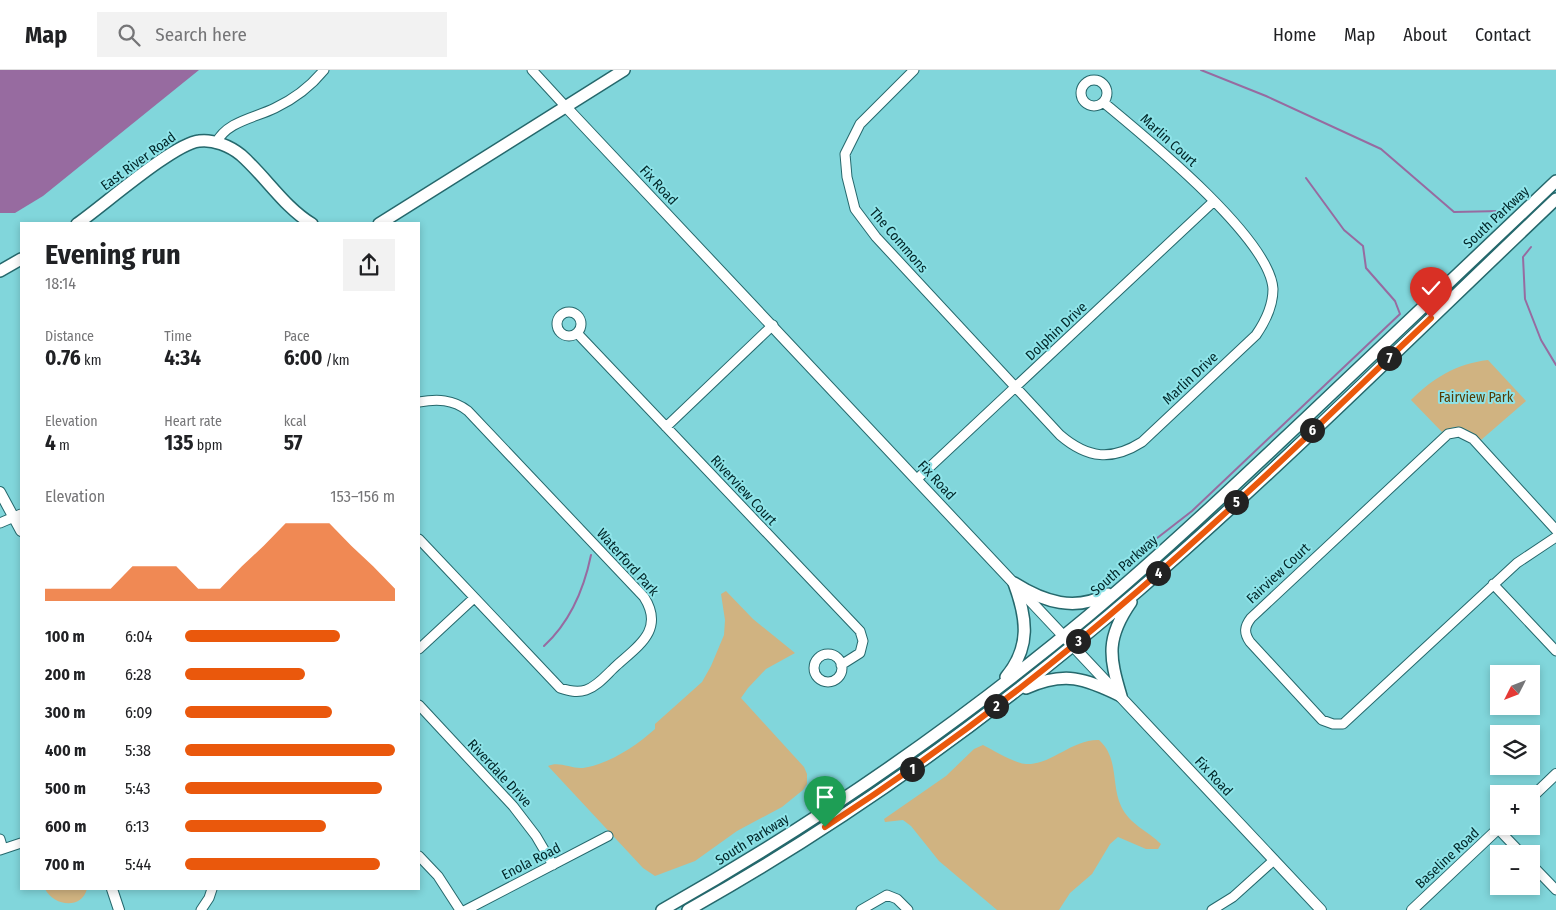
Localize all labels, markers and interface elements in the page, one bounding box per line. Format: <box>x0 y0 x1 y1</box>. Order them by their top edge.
search box <box>97 12 447 57</box>
text: Map <box>25 21 67 49</box>
icon: search <box>115 21 143 49</box>
text: Search here <box>155 23 247 46</box>
text: Home <box>1273 24 1316 46</box>
text: Map <box>1344 24 1375 46</box>
text: About <box>1403 24 1447 46</box>
text: Contact <box>1475 24 1531 46</box>
street label: Marlin Court <box>1137 110 1201 171</box>
street label: East River Road <box>98 129 179 194</box>
street label: Fix Road <box>636 162 681 209</box>
street label: South Parkway <box>1460 182 1533 252</box>
street label: The Commons <box>866 204 931 276</box>
text: Evening run <box>45 238 181 271</box>
button: share <box>343 239 395 291</box>
pin <box>1410 267 1452 318</box>
text: 18:14 <box>45 274 76 293</box>
icon: check <box>1417 274 1445 302</box>
street label: Dolphin Drive <box>1022 299 1091 364</box>
text: Distance <box>45 328 94 345</box>
text: Time <box>164 328 192 345</box>
text: Pace <box>284 328 310 345</box>
text: 0.76 <box>45 345 81 371</box>
text: 4:34 <box>164 345 201 371</box>
text: 6:00 <box>284 345 322 371</box>
pin: 7 <box>1376 346 1402 370</box>
street label: Marlin Drive <box>1159 348 1222 408</box>
text: 7 <box>1387 350 1392 367</box>
text: km <box>81 352 101 369</box>
text: /km <box>322 352 350 369</box>
park label: Fairview Park <box>1439 389 1514 406</box>
text: Elevation <box>45 413 98 430</box>
text: Heart rate <box>164 413 222 430</box>
text: kcal <box>284 413 306 430</box>
pin: 6 <box>1300 418 1324 442</box>
text: 6 <box>1309 422 1316 439</box>
text: 4 <box>45 430 56 456</box>
text: 135 <box>164 430 193 456</box>
text: 57 <box>284 430 302 456</box>
text: m <box>56 437 70 454</box>
text: bpm <box>193 437 222 454</box>
street label: Riverview Court <box>707 452 781 529</box>
street label: Fix Road <box>914 457 959 504</box>
text: Elevation <box>45 487 105 506</box>
text: 153–156 m <box>330 487 395 506</box>
pin: 5 <box>1224 490 1248 514</box>
text: 5 <box>1233 494 1240 511</box>
street label: Waterford Park <box>593 525 663 600</box>
street label: South Parkway <box>1087 531 1162 599</box>
street label: Fairview Court <box>1243 539 1314 607</box>
pin: 4 <box>1146 560 1170 586</box>
text: 4 <box>1155 565 1162 582</box>
text: 100 m <box>45 627 85 646</box>
text: 6:04 <box>125 627 152 646</box>
pin: 3 <box>1066 628 1090 654</box>
text: 3 <box>1075 633 1082 650</box>
text: 200 m <box>45 665 85 684</box>
text: 6:28 <box>125 665 151 684</box>
north arrow <box>1490 665 1540 715</box>
map controls <box>1490 665 1540 895</box>
pin: 2 <box>984 694 1008 718</box>
text: 2 <box>993 698 1000 715</box>
text: 300 m <box>45 703 86 722</box>
text: 6:09 <box>125 703 152 722</box>
button: layers <box>1490 725 1540 775</box>
street label: Riverdale Drive <box>464 736 535 811</box>
text: 400 m <box>45 741 86 760</box>
text: 5:38 <box>125 741 151 760</box>
street label: Fix Road <box>1191 753 1236 800</box>
pin: 1 <box>900 756 924 782</box>
text: 1 <box>910 761 915 778</box>
pin <box>804 776 846 827</box>
text: 500 m <box>45 779 86 798</box>
text: 5:43 <box>125 779 150 798</box>
icon: arrive <box>811 783 839 811</box>
button: + <box>1490 785 1540 835</box>
street label: South Parkway <box>712 810 793 869</box>
text: 600 m <box>45 817 86 836</box>
text: 6:13 <box>125 817 149 836</box>
street label: Baseline Road <box>1412 824 1483 892</box>
street label: Enola Road <box>499 839 564 884</box>
button: − <box>1490 845 1540 895</box>
text: 700 m <box>45 855 85 874</box>
text: 5:44 <box>125 855 151 874</box>

